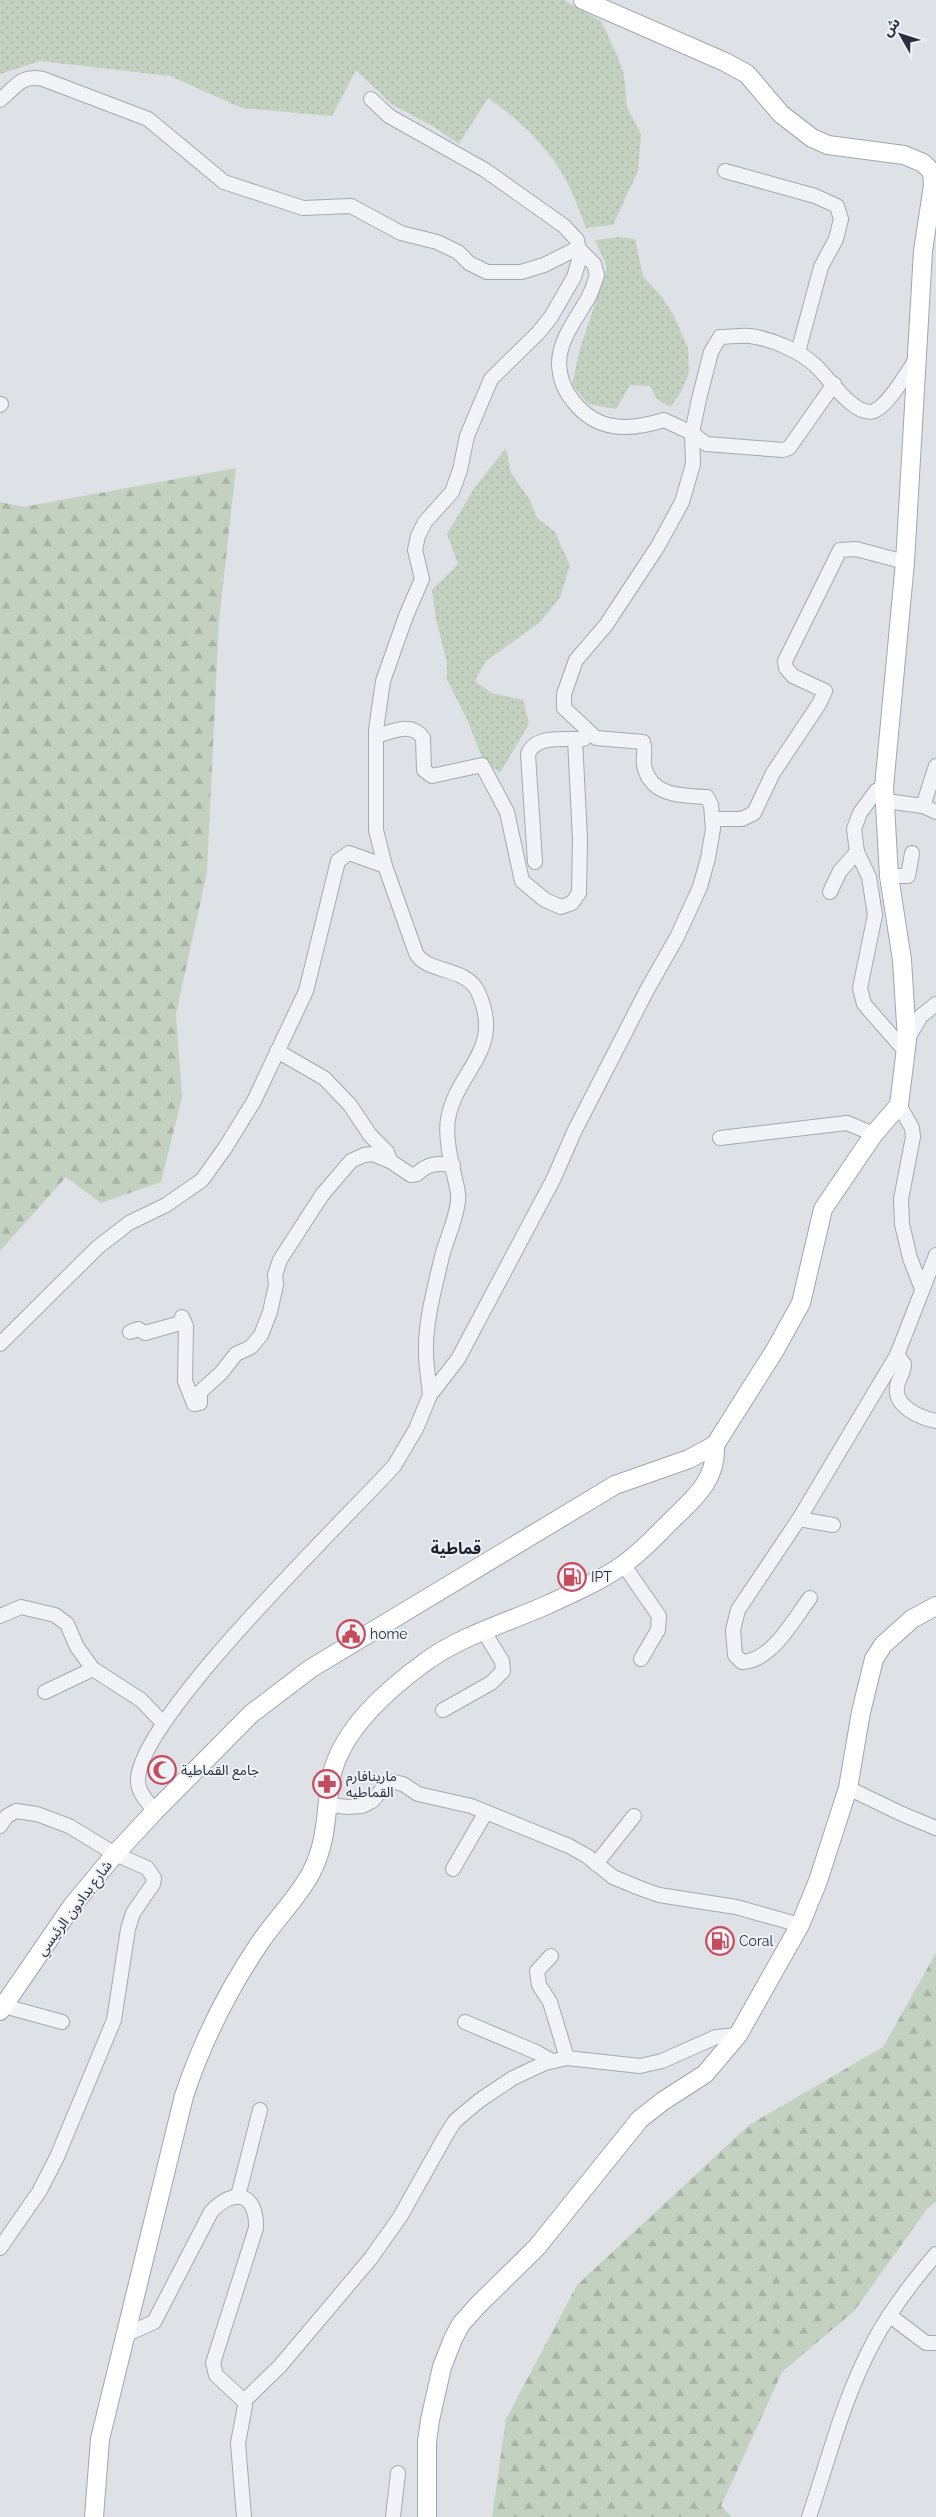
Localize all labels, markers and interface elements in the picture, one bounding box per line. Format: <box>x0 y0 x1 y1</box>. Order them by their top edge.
north arrow <box>876 10 926 60</box>
text: ش <box>879 14 903 39</box>
district label: قماطية <box>431 1539 481 1558</box>
fuel station icon: IPT <box>557 1562 587 1592</box>
place label: IPT <box>591 1569 612 1585</box>
public building icon: home <box>336 1619 366 1649</box>
place label: home <box>370 1626 408 1642</box>
mosque icon: جامع القماطية <box>147 1755 177 1785</box>
place label: جامع القماطية <box>181 1762 259 1781</box>
place label: مارينافارم القماطيه <box>346 1768 397 1800</box>
pharmacy icon: مارينافارم القماطيه <box>312 1769 342 1799</box>
street label: شارع بدادون الرئيسي <box>33 1857 118 1961</box>
fuel station icon: Coral <box>705 1926 735 1956</box>
place label: Coral <box>739 1933 773 1949</box>

